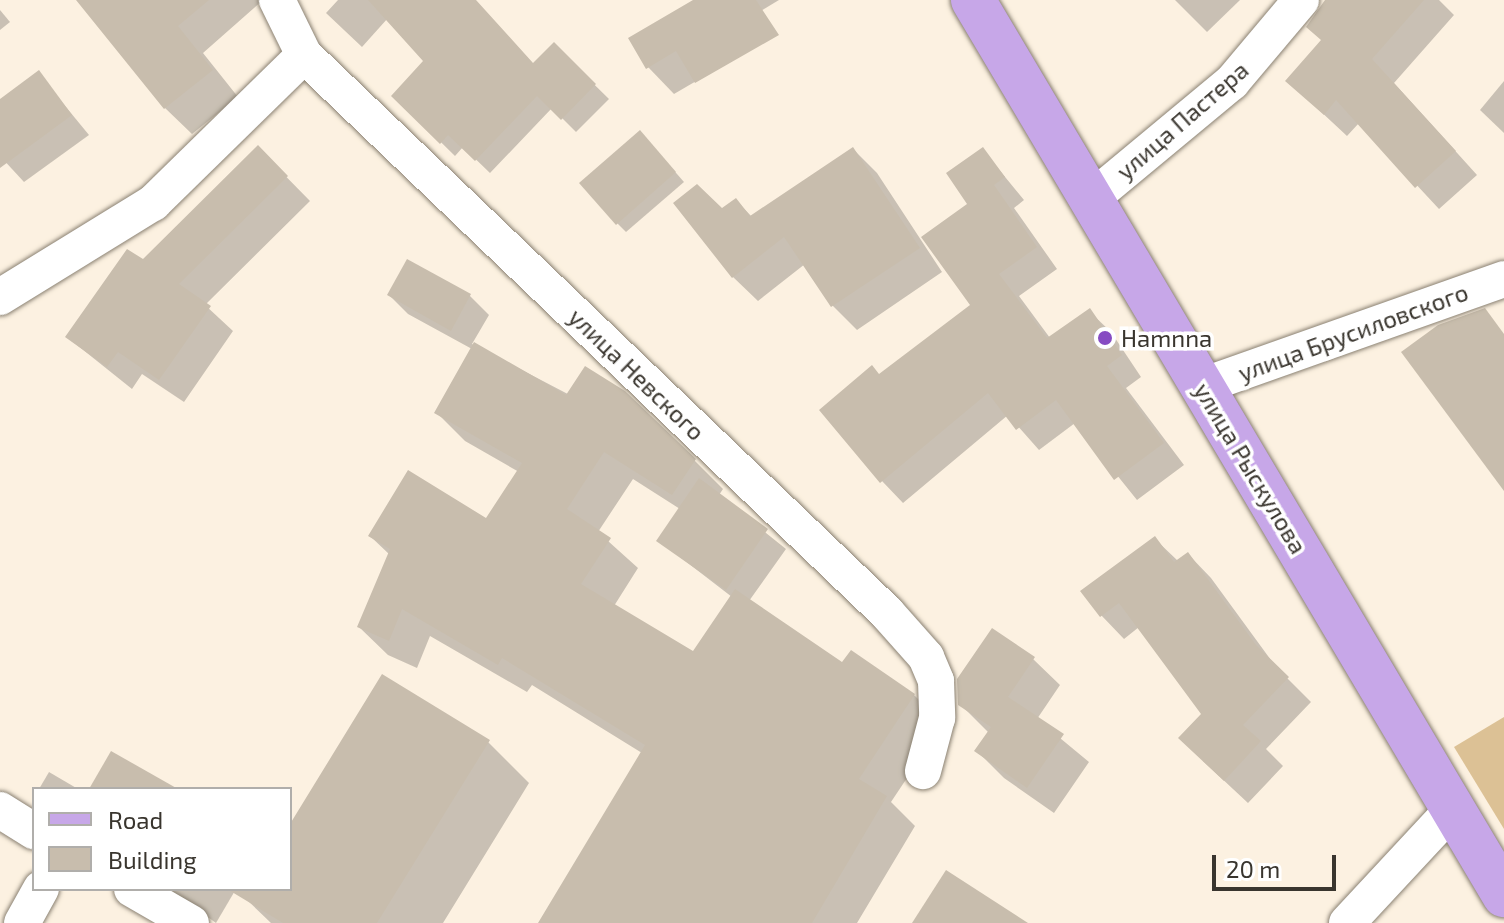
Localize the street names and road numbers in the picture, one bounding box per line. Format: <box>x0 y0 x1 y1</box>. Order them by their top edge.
street label: улица Пастера <box>1110 55 1254 185</box>
street label: улица Брусиловского <box>1234 277 1472 387</box>
street label: улица Невского <box>563 302 711 446</box>
street label: улица Рыскулова <box>1189 377 1313 559</box>

